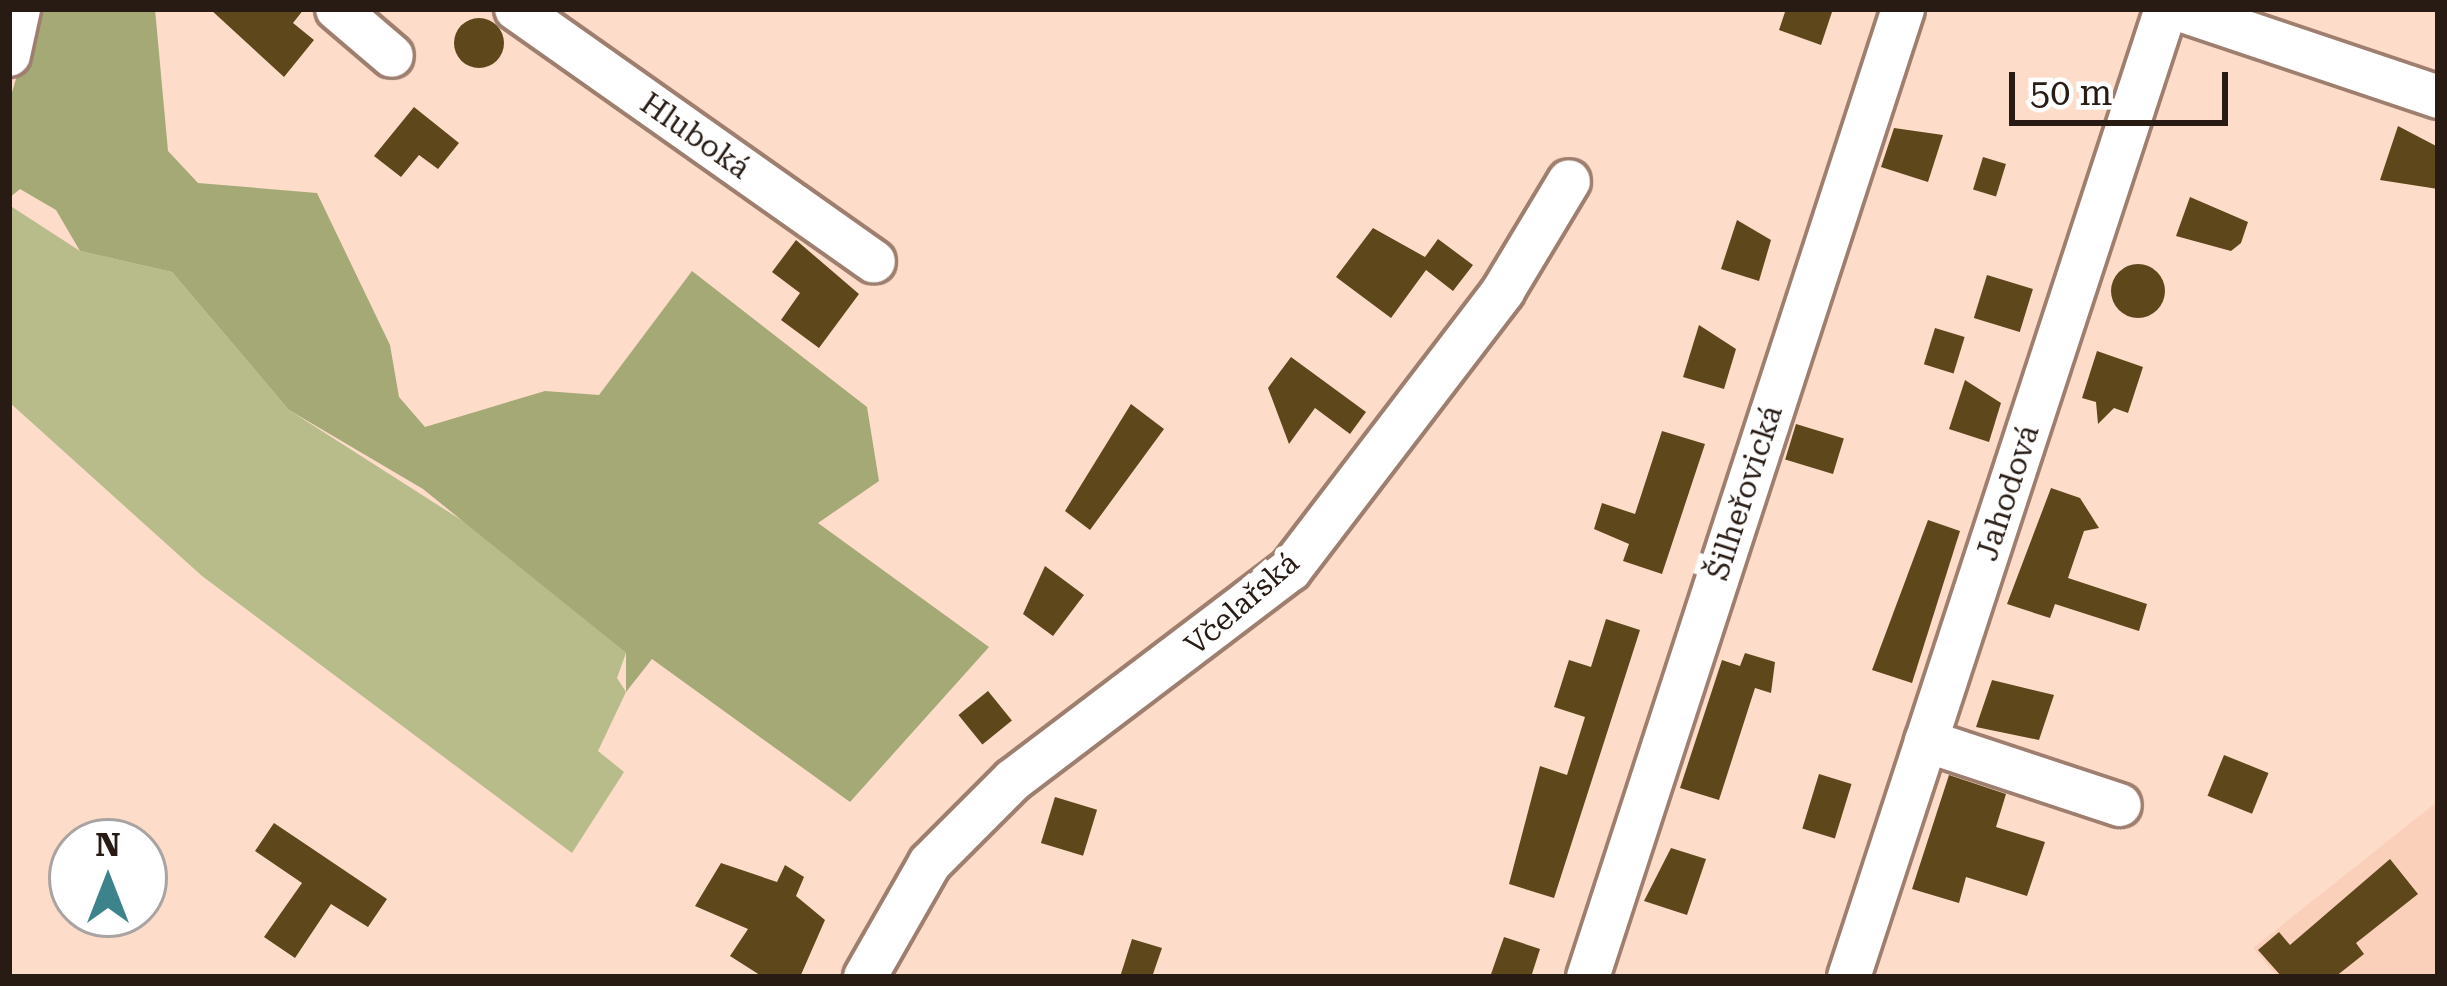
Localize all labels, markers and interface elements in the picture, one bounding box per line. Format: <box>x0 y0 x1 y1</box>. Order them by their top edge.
scale bar <box>2015 48 2234 122</box>
text: 50 m <box>2030 72 2112 114</box>
street label: Hluboká <box>633 85 757 187</box>
street label: Šilheřovická <box>1700 401 1790 585</box>
street label: Jahodová <box>1969 421 2047 565</box>
street label: Včelařská <box>1178 545 1306 663</box>
north arrow <box>48 818 168 938</box>
text: N <box>95 825 121 864</box>

